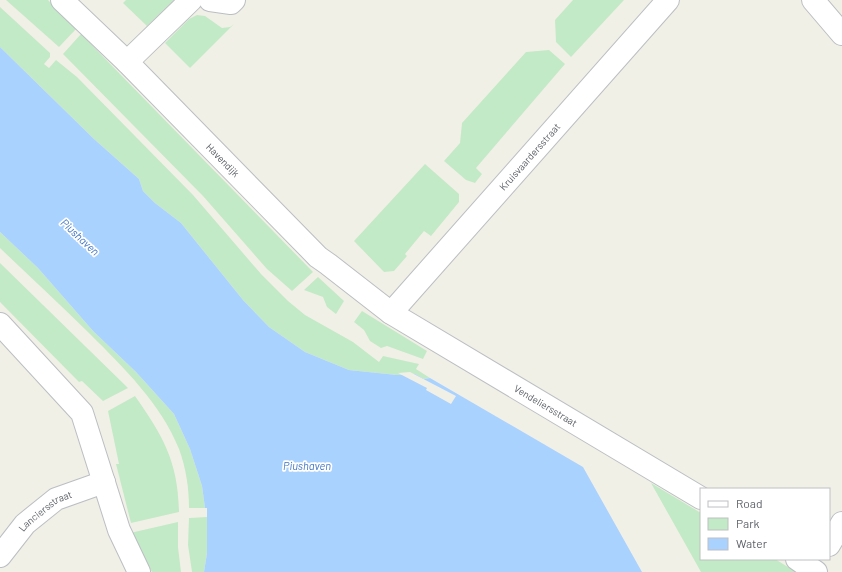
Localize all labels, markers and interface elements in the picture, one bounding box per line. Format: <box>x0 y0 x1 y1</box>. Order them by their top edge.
street label: Kruisvaardersstraat <box>497 120 563 193</box>
street label: Havendijk <box>204 141 242 179</box>
water label: Piushaven <box>58 216 102 258</box>
street label: Vendeliersstraat <box>512 382 580 429</box>
water label: Piushaven <box>283 459 331 472</box>
street label: Lanciersstraat <box>16 488 74 533</box>
legend <box>700 488 830 560</box>
text: Road <box>736 496 763 510</box>
text: Park <box>736 516 760 530</box>
text: Water <box>736 536 768 550</box>

